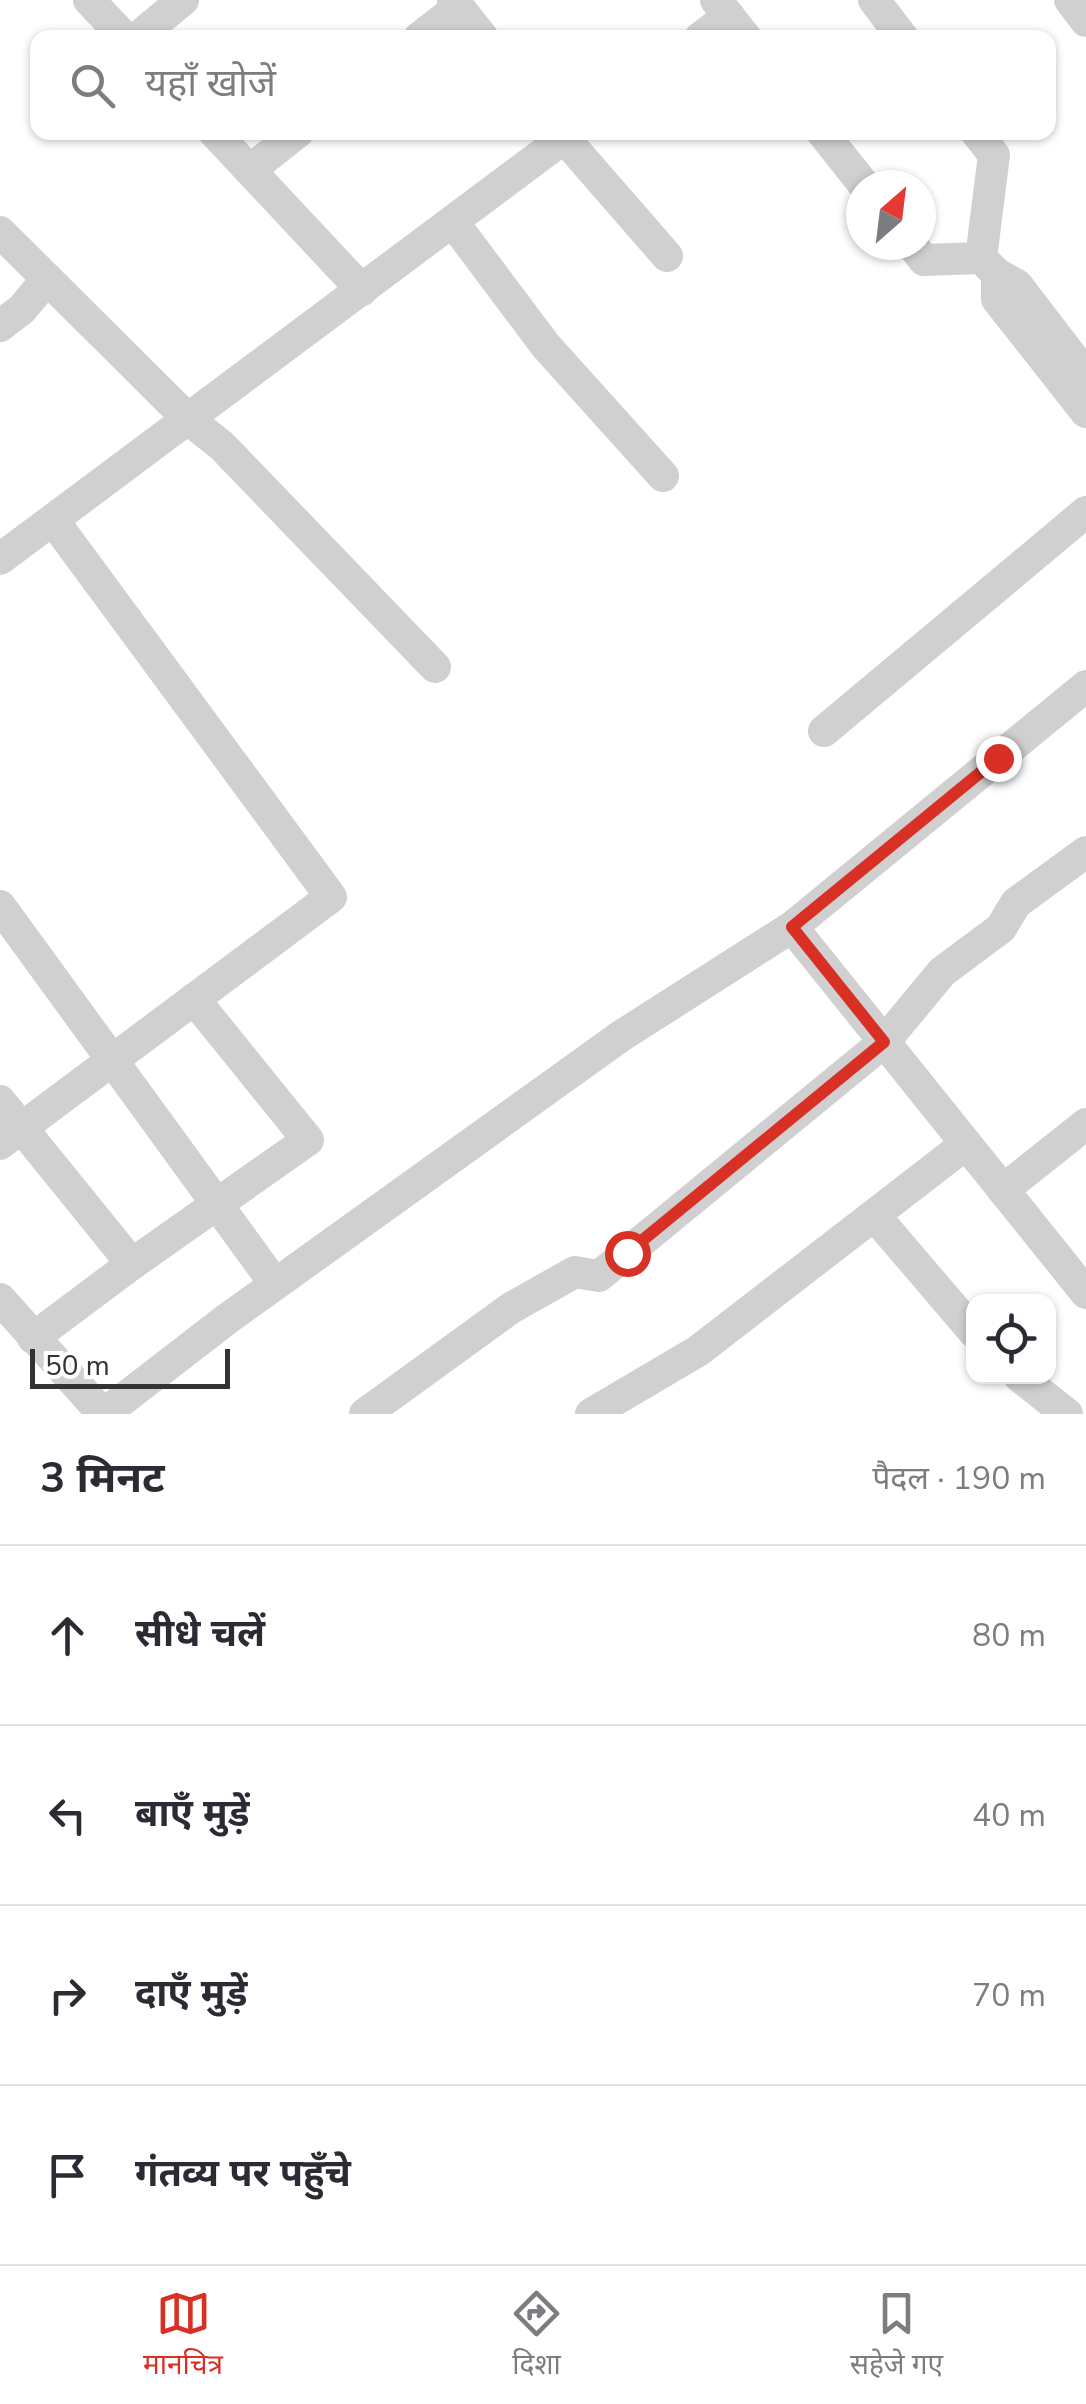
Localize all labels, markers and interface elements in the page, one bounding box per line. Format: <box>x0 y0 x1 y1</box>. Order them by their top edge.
search box <box>30 30 1056 140</box>
icon: search <box>65 58 120 113</box>
text: यहाँ खोजें <box>145 58 276 109</box>
north arrow <box>846 170 936 260</box>
route end <box>976 736 1022 782</box>
route start <box>605 1231 651 1277</box>
map controls <box>966 1294 1056 1384</box>
button: locate <box>966 1294 1056 1384</box>
scale bar <box>30 1344 230 1388</box>
text: 50 m <box>45 1347 110 1385</box>
text: 3 मिनट <box>40 1450 165 1507</box>
text: पैदल · 190 m <box>872 1457 1046 1500</box>
icon: ahead <box>40 1608 95 1663</box>
text: सीधे चलें <box>135 1608 265 1659</box>
text: 80 m <box>972 1614 1046 1657</box>
icon: left <box>40 1788 95 1843</box>
text: बाएँ मुड़ें <box>135 1788 249 1839</box>
text: 40 m <box>972 1794 1046 1837</box>
icon: right <box>40 1968 95 2023</box>
text: दाएँ मुड़ें <box>135 1968 247 2019</box>
text: 70 m <box>972 1974 1046 2017</box>
icon: arrive <box>40 2148 95 2203</box>
text: गंतव्य पर पहुँचे <box>135 2148 351 2199</box>
tab: मानचित्र <box>143 2286 223 2385</box>
tab: दिशा <box>509 2286 564 2385</box>
tab: सहेजे गए <box>850 2286 943 2385</box>

